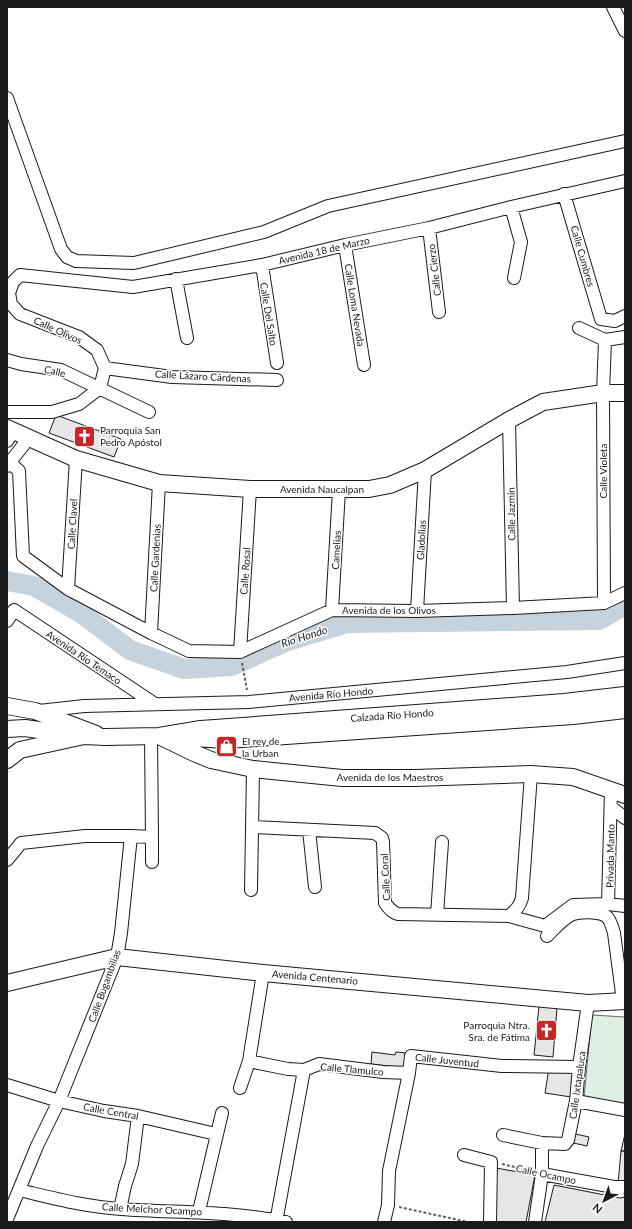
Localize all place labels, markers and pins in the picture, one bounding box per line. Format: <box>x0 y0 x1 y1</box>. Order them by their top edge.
church icon: Parroquia San Pedro Apóstol <box>72 423 98 449</box>
place label: Parroquia San Pedro Apóstol <box>100 424 162 448</box>
shop icon: El rey de la Urban <box>214 734 240 760</box>
place label: El rey de la Urban <box>242 735 280 759</box>
church icon: Parroquia Ntra. Sra. de Fátima <box>533 1018 559 1044</box>
place label: Parroquia Ntra. Sra. de Fátima <box>463 1019 530 1043</box>

